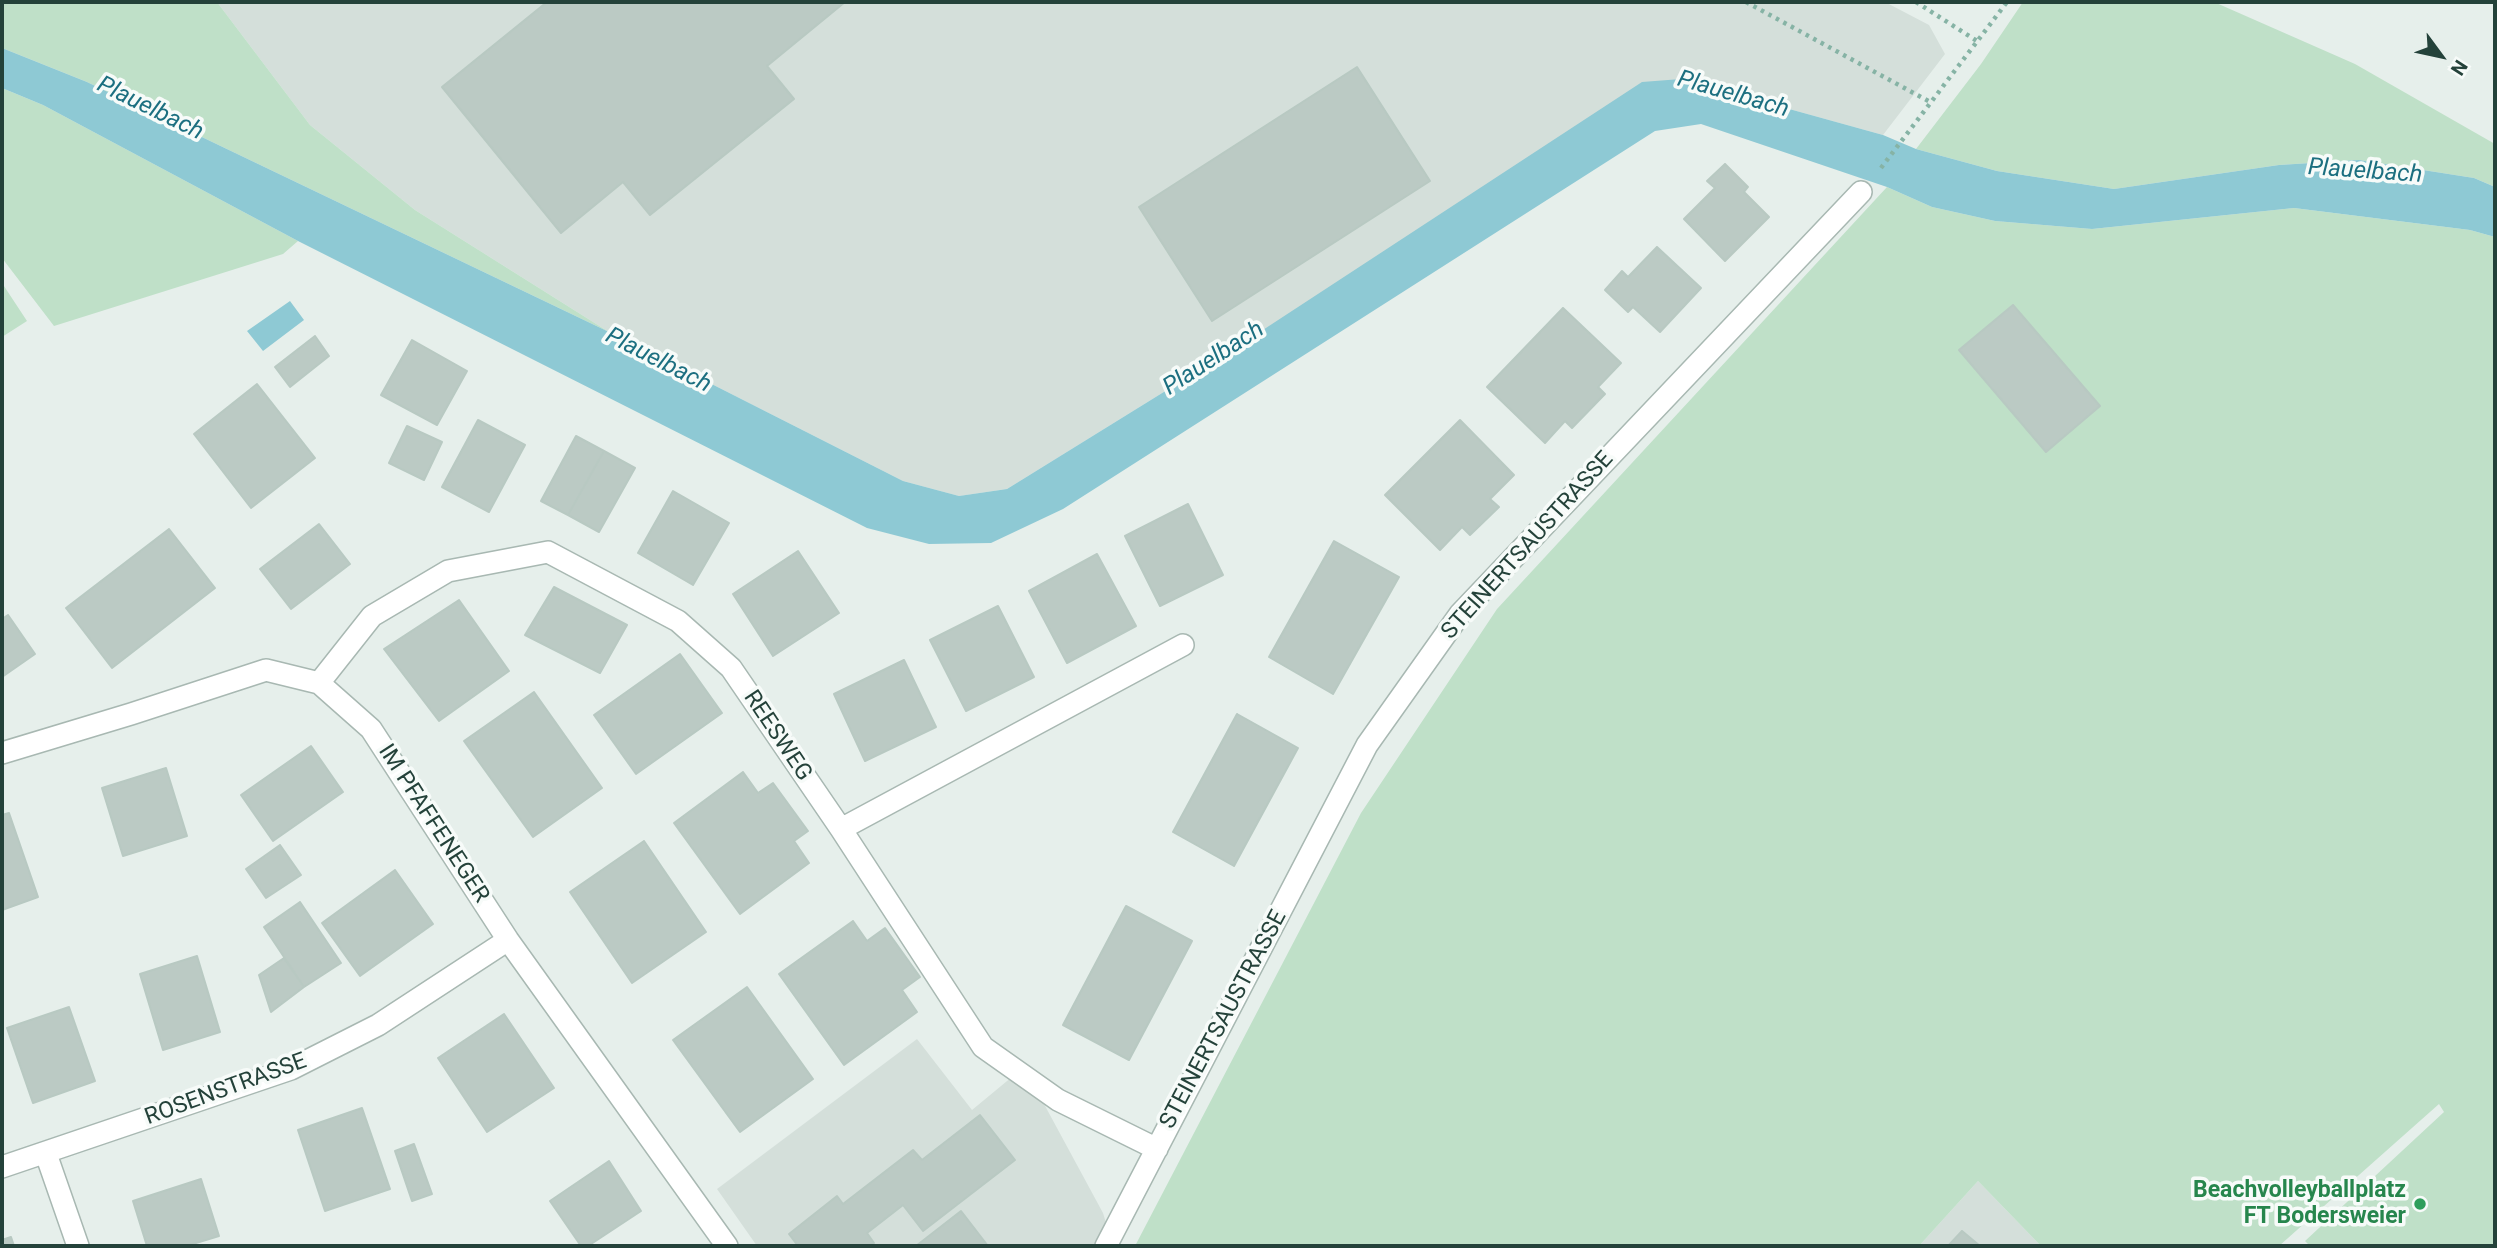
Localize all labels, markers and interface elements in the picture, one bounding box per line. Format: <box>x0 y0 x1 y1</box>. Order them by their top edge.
north arrow <box>2406 21 2476 91</box>
text: N <box>2446 56 2472 80</box>
water label: Plauelbach <box>1674 65 1792 125</box>
water label: Plauelbach <box>92 71 208 147</box>
water label: Plauelbach <box>2307 154 2423 190</box>
water label: Plauelbach <box>1158 316 1270 402</box>
water label: Plauelbach <box>600 322 716 400</box>
street label: STEINERTSAUSTRASSE <box>1436 446 1620 646</box>
street label: REESWEG <box>737 686 817 786</box>
street label: IM PFAFFENEGER <box>372 740 494 908</box>
street label: STEINERTSAUSTRASSE <box>1155 906 1293 1134</box>
street label: ROSENSTRASSE <box>141 1048 311 1132</box>
place label: Beachvolleyballplatz FT Bodersweier <box>2193 1177 2406 1231</box>
marker: Beachvolleyballplatz FT Bodersweier <box>2412 1196 2428 1212</box>

